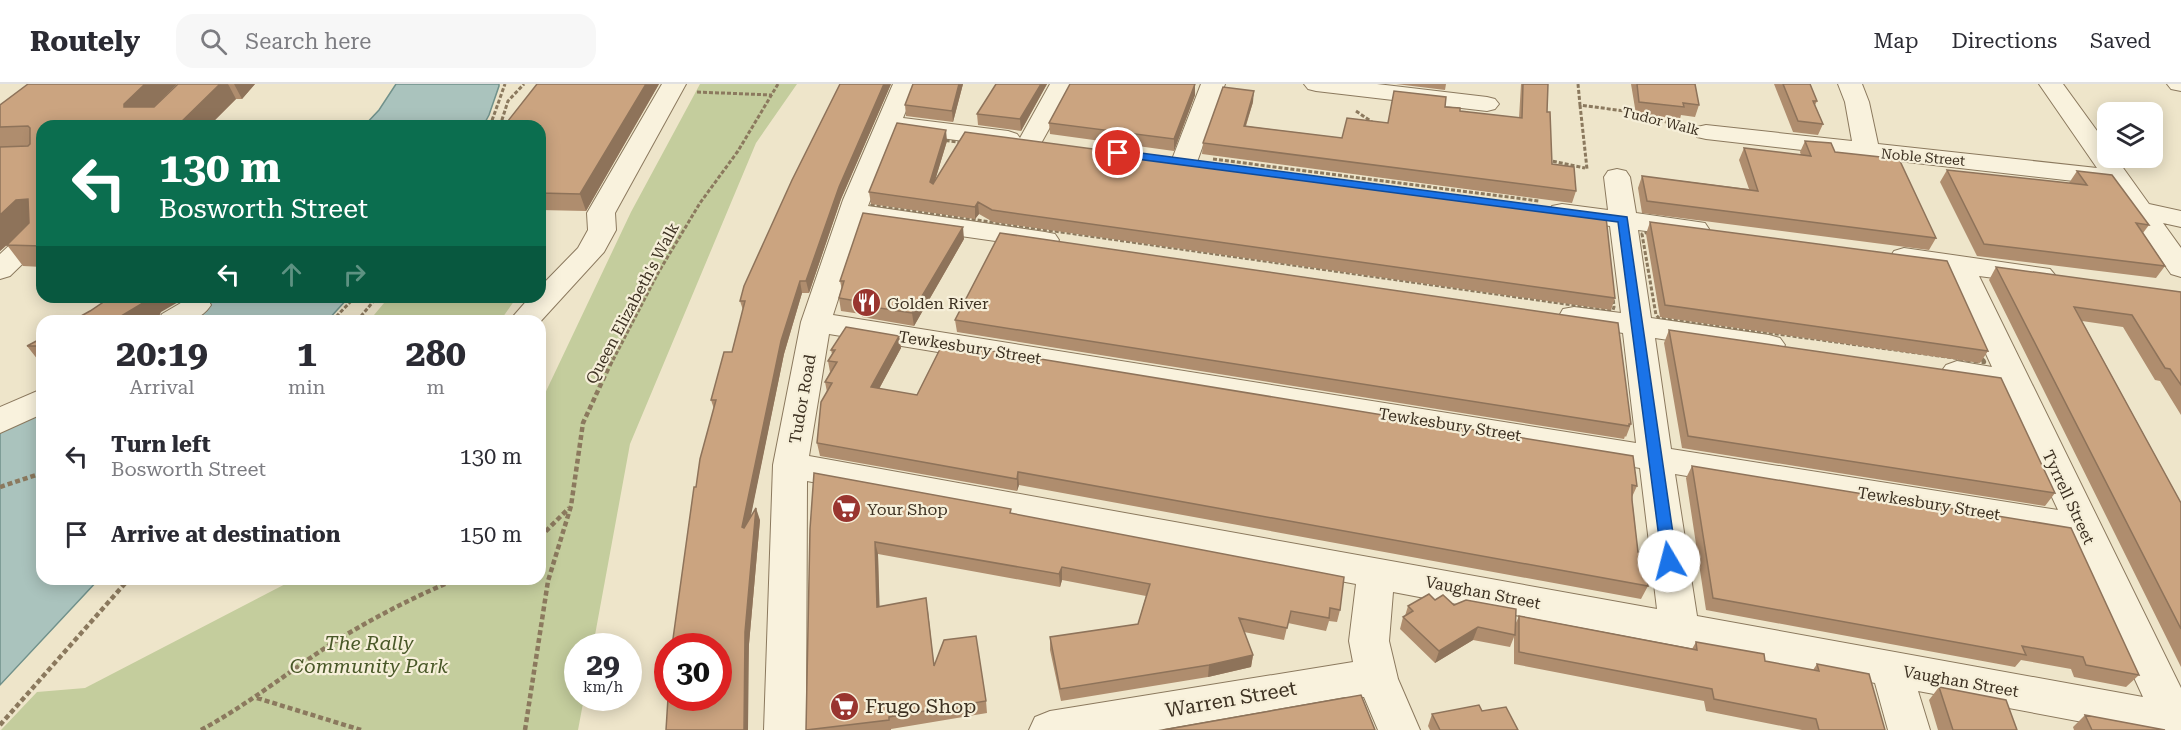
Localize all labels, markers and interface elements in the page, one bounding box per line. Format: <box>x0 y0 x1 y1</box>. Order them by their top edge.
search box <box>176 14 596 68</box>
text: Routely <box>30 25 140 58</box>
icon: search <box>197 25 230 58</box>
text: Search here <box>245 29 371 54</box>
text: Map <box>1874 29 1918 53</box>
text: Directions <box>1951 29 2057 53</box>
text: Saved <box>2090 29 2151 53</box>
map controls <box>2097 102 2163 168</box>
button: layers <box>2097 102 2163 168</box>
street label: Tudor Walk <box>1621 104 1701 138</box>
pin <box>1092 127 1143 178</box>
icon: arrive <box>1101 136 1134 169</box>
text: 130 m <box>159 143 281 192</box>
icon: left <box>60 144 138 222</box>
street label: Noble Street <box>1880 145 1966 169</box>
text: Bosworth Street <box>159 193 368 225</box>
street label: Queen Elizabeth's Walk <box>582 219 683 387</box>
icon: left <box>212 258 245 291</box>
icon: ahead <box>275 258 308 291</box>
icon: right <box>338 258 371 291</box>
restaurant icon: Golden River <box>850 287 882 319</box>
place label: Golden River <box>887 294 989 313</box>
street label: Tewkesbury Street <box>897 327 1043 368</box>
text: 20:19 <box>116 333 208 375</box>
text: 1 <box>297 333 317 375</box>
text: 280 <box>406 333 466 375</box>
street label: Tudor Road <box>785 353 820 445</box>
text: Arrival <box>129 375 194 399</box>
text: min <box>288 375 325 399</box>
text: m <box>427 375 445 399</box>
street label: Tewkesbury Street <box>1377 404 1523 445</box>
text: Turn left <box>111 432 211 457</box>
icon: left <box>60 440 93 473</box>
text: 130 m <box>459 444 522 469</box>
street label: Tyrrell Street <box>2038 447 2099 547</box>
text: Bosworth Street <box>111 457 266 481</box>
street label: Tewkesbury Street <box>1856 483 2002 524</box>
supermarket icon: Your Shop <box>830 493 862 525</box>
place label: Your Shop <box>867 500 948 519</box>
icon: arrive <box>60 518 93 551</box>
text: Arrive at destination <box>111 522 340 547</box>
text: 150 m <box>459 522 522 547</box>
position arrow <box>1637 529 1701 593</box>
street label: Vaughan Street <box>1424 572 1542 613</box>
park label: The Rally Community Park <box>290 631 448 678</box>
speed limit sign: 30 <box>654 633 732 711</box>
text: 29 <box>586 647 620 682</box>
street label: Vaughan Street <box>1902 662 2020 701</box>
street label: Warren Street <box>1164 676 1299 722</box>
text: km/h <box>583 678 623 696</box>
supermarket icon: Frugo Shop <box>828 690 860 722</box>
place label: Frugo Shop <box>865 694 976 718</box>

